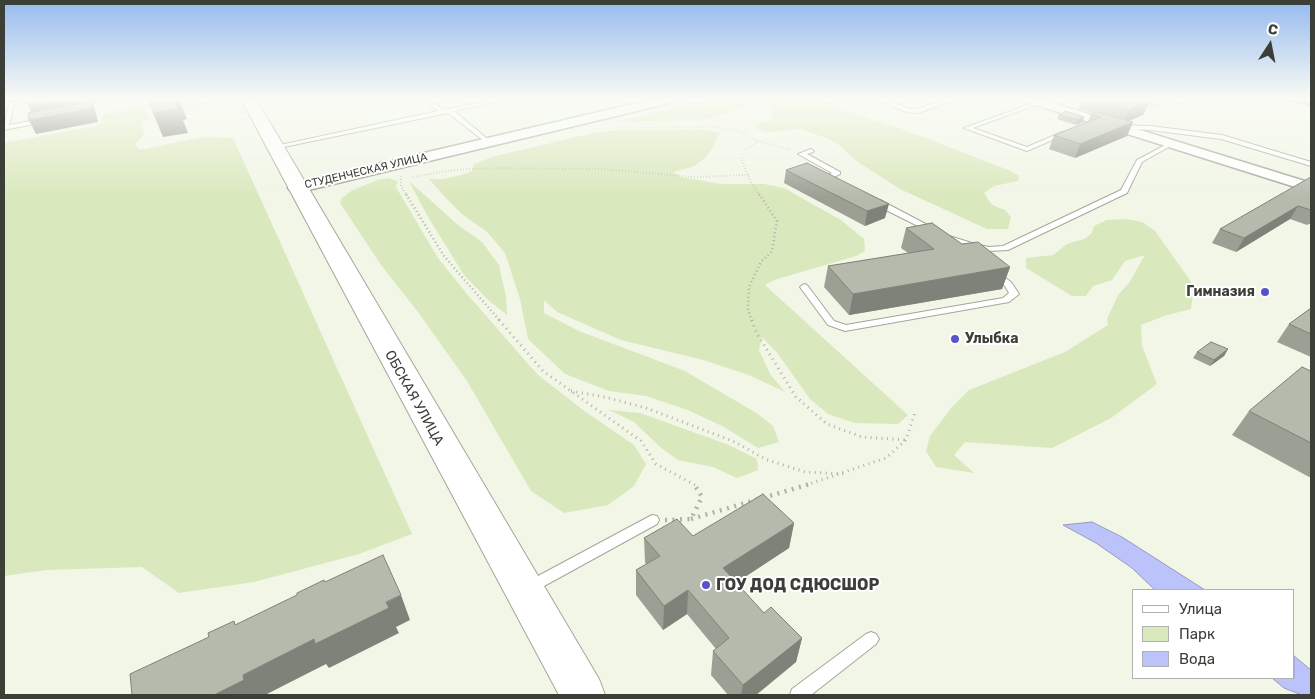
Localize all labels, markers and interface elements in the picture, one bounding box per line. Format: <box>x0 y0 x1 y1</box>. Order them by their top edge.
north arrow <box>1245 20 1295 70</box>
text: С <box>1267 21 1279 39</box>
street label: СТУДЕНЧЕСКАЯ УЛИЦА <box>303 150 429 192</box>
place label: Гимназия <box>1186 284 1255 300</box>
marker: Гимназия <box>1259 286 1271 298</box>
place label: Улыбка <box>965 331 1018 347</box>
marker: Улыбка <box>949 333 961 345</box>
street label: ОБСКАЯ УЛИЦА <box>381 347 447 449</box>
place label: ГОУ ДОД СДЮСШОР <box>716 575 879 595</box>
marker: ГОУ ДОД СДЮСШОР <box>700 579 712 591</box>
legend <box>1132 589 1295 679</box>
text: Улица <box>1179 600 1222 618</box>
text: Парк <box>1179 625 1215 643</box>
text: Вода <box>1179 650 1215 668</box>

